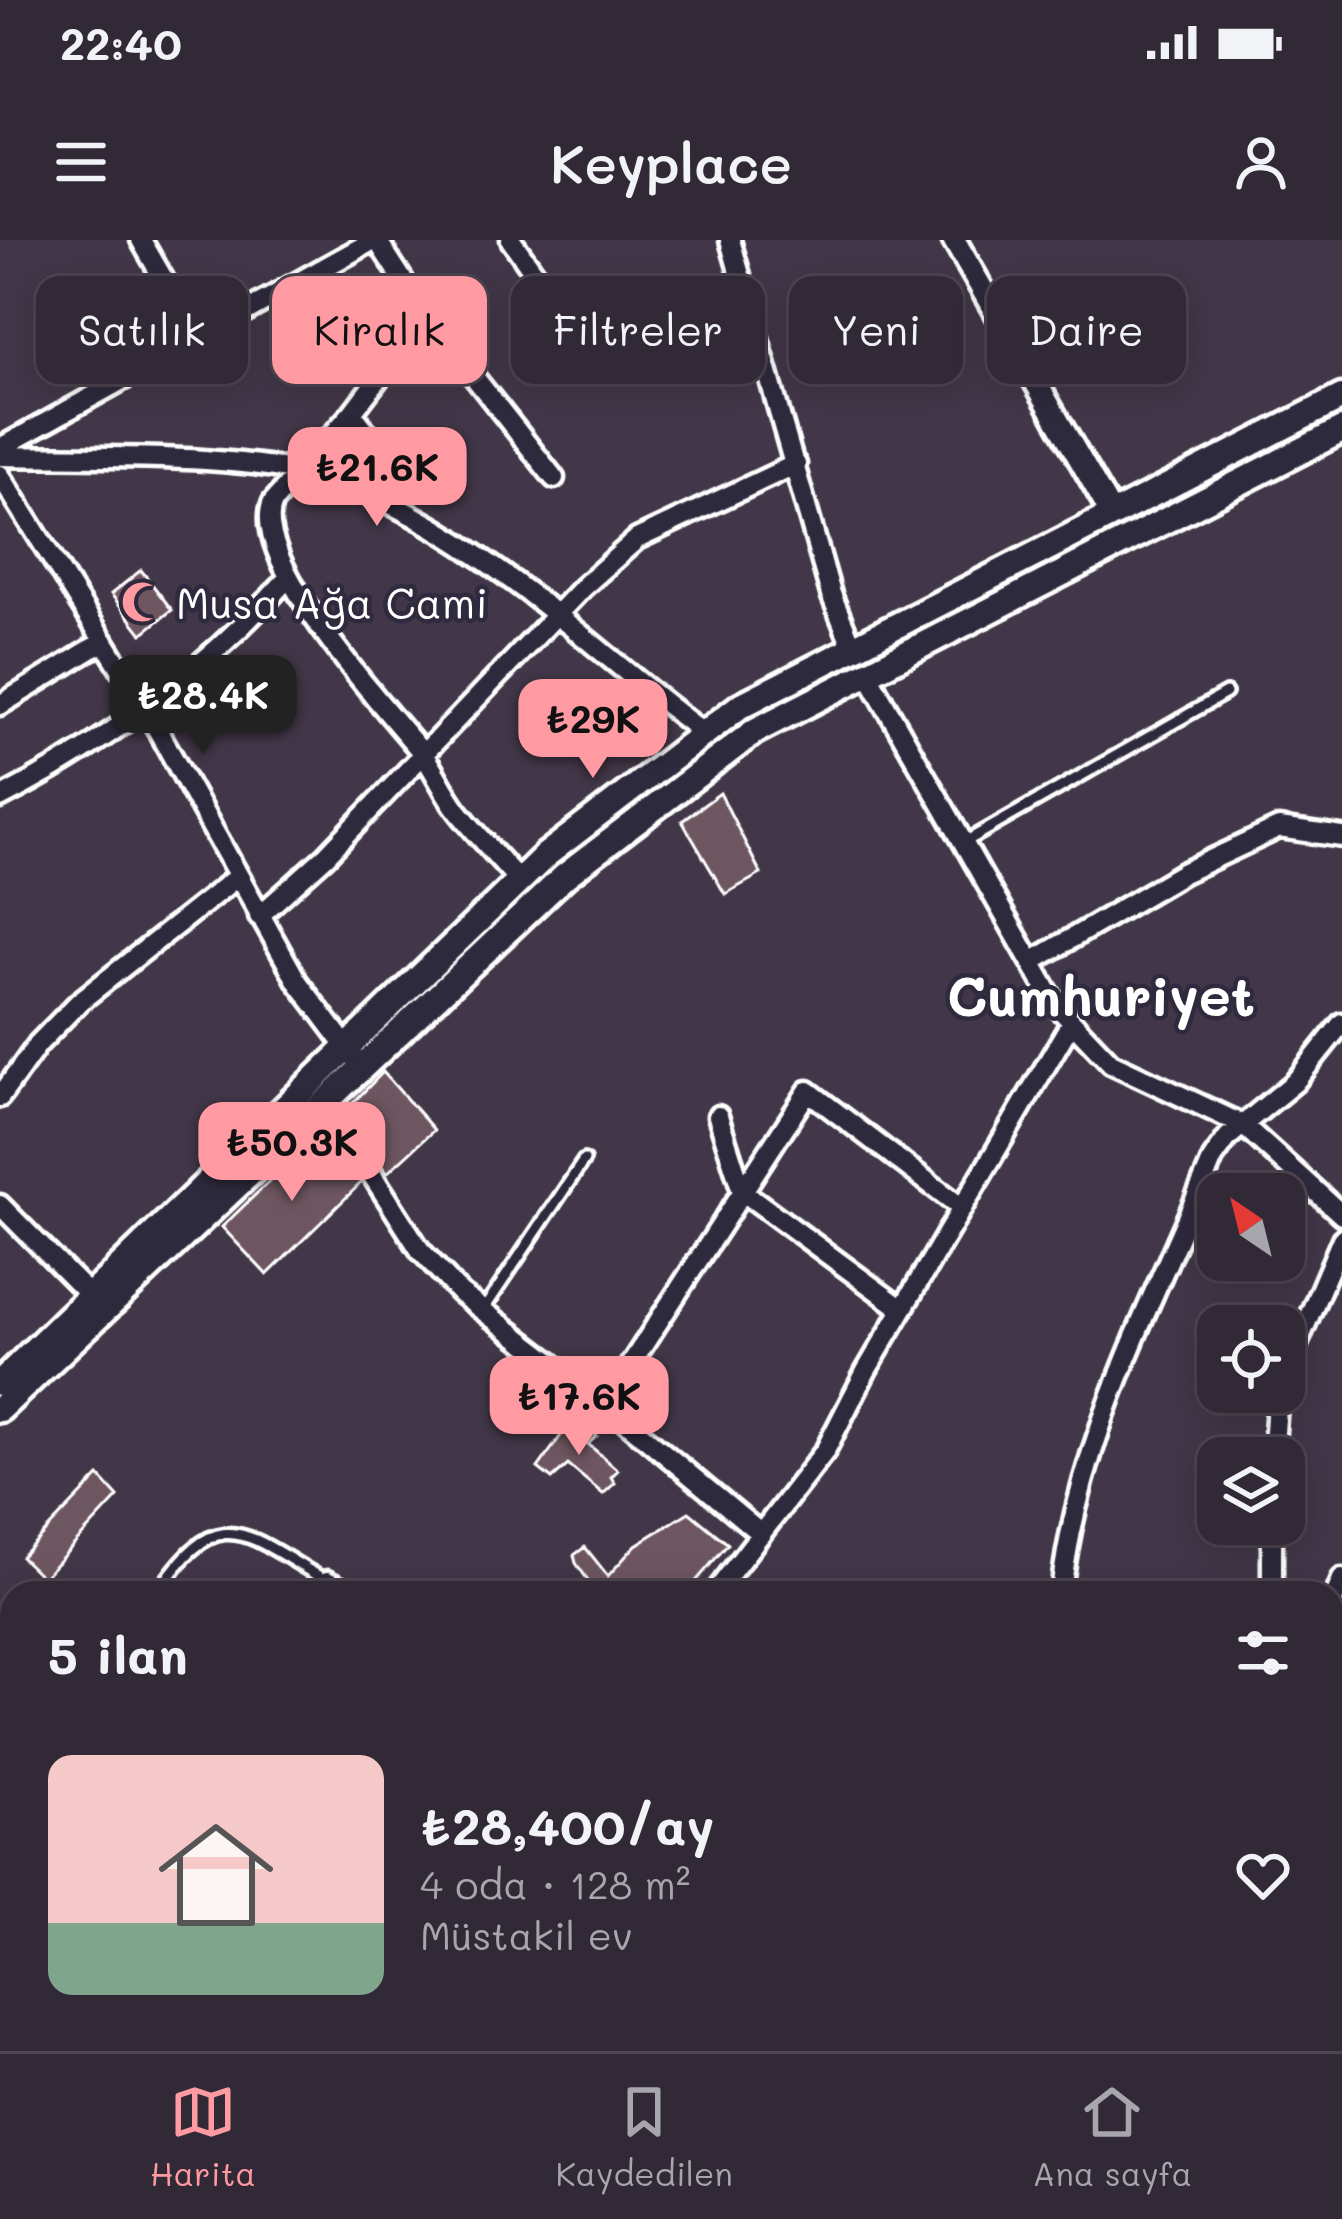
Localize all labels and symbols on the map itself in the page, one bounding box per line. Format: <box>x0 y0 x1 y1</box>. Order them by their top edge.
pin: ₺21.6K <box>279 427 475 529</box>
place label: Musa Ağa Cami <box>176 575 488 630</box>
mosque icon: Musa Ağa Cami <box>119 579 165 625</box>
pin: ₺28.4K <box>105 655 301 757</box>
pin: ₺29K <box>522 679 664 781</box>
district label: Cumhuriyet <box>947 959 1255 1030</box>
pin: ₺50.3K <box>194 1102 390 1204</box>
north arrow <box>1197 1173 1305 1281</box>
pin: ₺17.6K <box>481 1356 677 1458</box>

